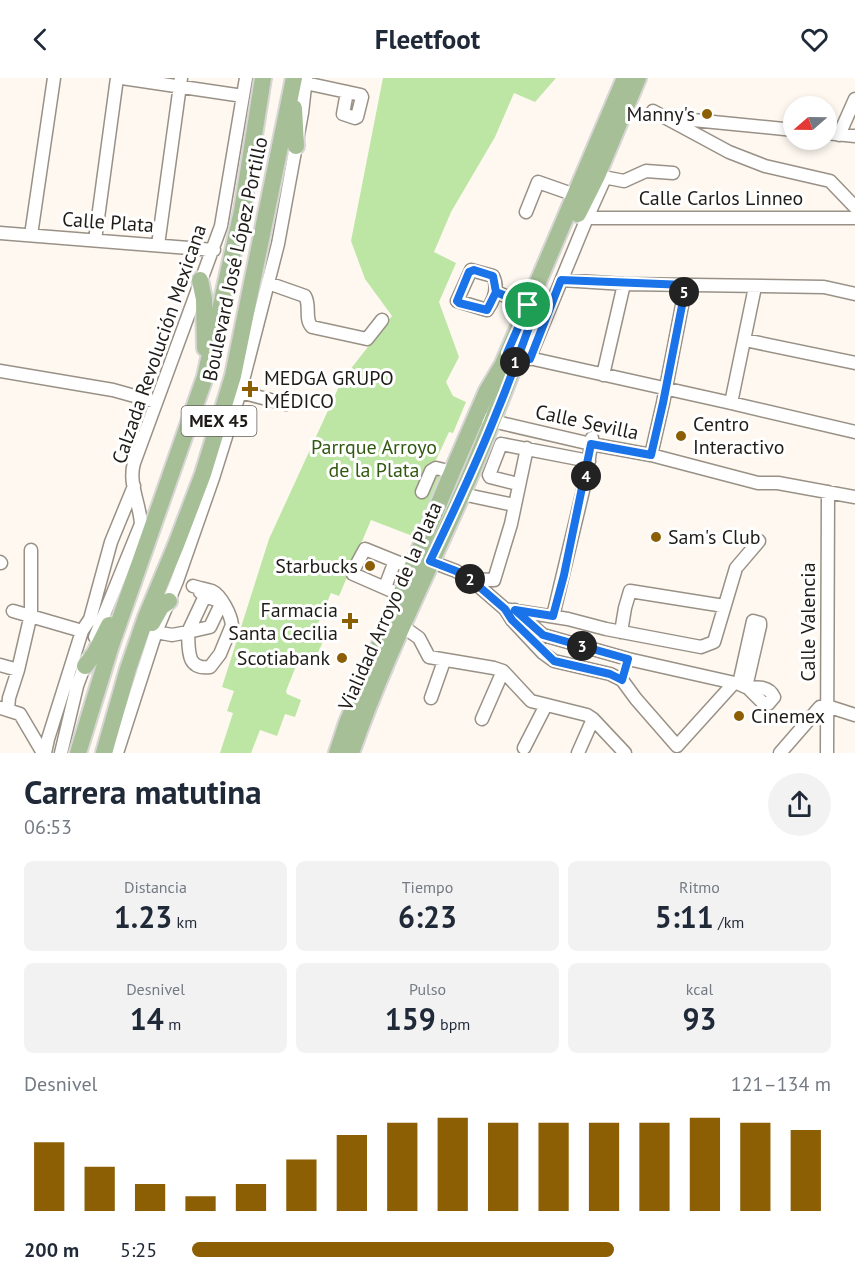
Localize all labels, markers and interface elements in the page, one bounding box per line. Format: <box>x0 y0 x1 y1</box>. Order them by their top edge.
text: Fleetfoot <box>375 22 480 56</box>
icon: back <box>24 23 57 56</box>
icon: heart <box>798 23 831 56</box>
north arrow <box>783 96 837 150</box>
map controls <box>783 96 837 150</box>
place label: Manny's <box>627 101 695 127</box>
marker: Manny's <box>700 107 714 121</box>
street label: Boulevard José López Portillo <box>196 134 274 384</box>
street label: Calle Carlos Linneo <box>639 185 803 211</box>
street label: Calle Plata <box>61 206 155 238</box>
street label: Calzada Revolución Mexicana <box>106 221 212 467</box>
pin: 5 <box>669 277 699 307</box>
pin <box>502 279 553 330</box>
text: 5 <box>679 282 689 302</box>
icon: arrive <box>511 288 544 321</box>
pin: 1 <box>500 347 530 377</box>
text: 1 <box>510 352 520 372</box>
place label: MEDGA GRUPO MÉDICO <box>264 365 394 414</box>
marker: MEDGA GRUPO MÉDICO <box>241 380 259 398</box>
street label: Calle Sevilla <box>533 398 641 446</box>
road number: MEX 45 <box>182 406 256 436</box>
place label: Centro Interactivo <box>693 411 785 460</box>
marker: Centro Interactivo <box>674 429 688 443</box>
park label: Parrque Arroyo de la Plata <box>311 434 437 483</box>
pin: 4 <box>571 461 601 491</box>
text: 4 <box>581 466 591 486</box>
street label: Vialidad Arroyo de la Plata <box>332 498 448 715</box>
place label: Sam's Club <box>668 524 761 550</box>
marker: Sam's Club <box>649 530 663 544</box>
place label: Starbucks <box>275 553 358 579</box>
marker: Starbucks <box>363 559 377 573</box>
street label: Calle Valencia <box>795 562 821 682</box>
pin: 2 <box>455 564 485 594</box>
text: 2 <box>465 569 475 589</box>
place label: Farmacia Santa Cecilia <box>228 597 338 646</box>
marker: Farmacia Santa Cecilia <box>343 614 357 628</box>
pin: 3 <box>567 631 597 661</box>
text: 3 <box>577 636 587 656</box>
place label: Scotiabank <box>237 645 330 671</box>
marker: Scotiabank <box>335 651 349 665</box>
place label: Cinemex <box>751 703 825 729</box>
marker: Cinemex <box>732 709 746 723</box>
text: Carrera matutina <box>24 770 262 813</box>
button: share <box>768 773 831 836</box>
text: 06:53 <box>24 814 72 840</box>
text: Distancia <box>124 877 187 897</box>
text: Tiempo <box>402 877 453 897</box>
text: Ritmo <box>679 877 720 897</box>
text: 1.23 <box>114 897 172 936</box>
text: 6:23 <box>398 897 457 936</box>
text: 5:11 <box>655 897 714 936</box>
text: km <box>172 912 197 932</box>
text: /km <box>714 912 744 932</box>
text: Desnivel <box>126 979 185 999</box>
text: Pulso <box>409 979 446 999</box>
text: kcal <box>686 979 713 999</box>
text: 14 <box>130 999 164 1038</box>
text: 159 <box>385 999 436 1038</box>
text: 93 <box>682 999 717 1038</box>
text: m <box>164 1014 181 1034</box>
text: bpm <box>436 1014 470 1034</box>
text: Desnivel <box>24 1071 97 1097</box>
text: 121–134 m <box>731 1071 831 1097</box>
text: 200 m <box>24 1237 79 1263</box>
text: 5:25 <box>120 1237 157 1263</box>

